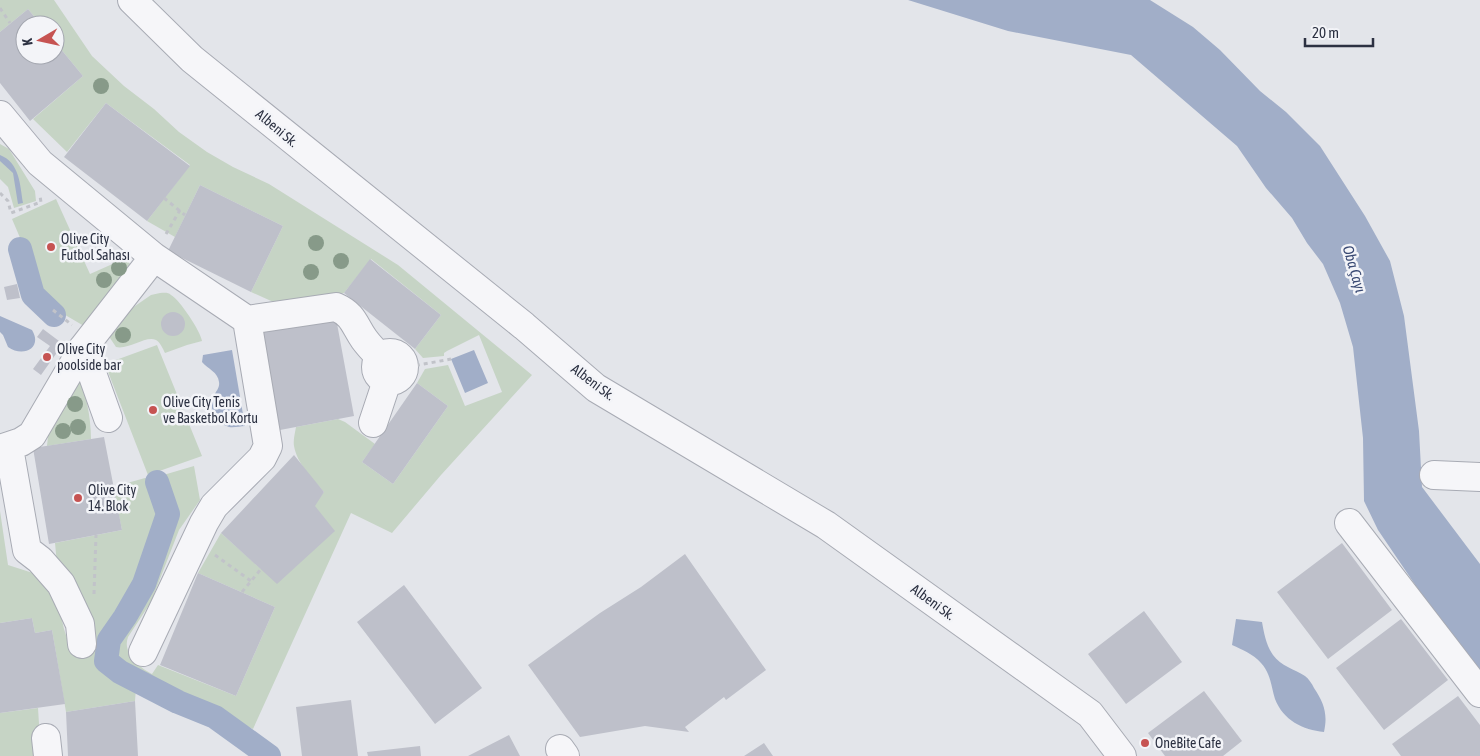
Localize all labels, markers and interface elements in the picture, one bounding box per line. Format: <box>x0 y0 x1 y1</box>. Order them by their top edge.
north arrow <box>15 15 65 65</box>
scale bar <box>1305 15 1372 47</box>
text: 20 m <box>1312 24 1339 41</box>
text: K <box>19 37 36 47</box>
street label: Albeni Sk. <box>253 106 301 150</box>
place label: Olive City Futbol Sahası <box>61 231 130 263</box>
marker: Olive City Futbol Sahası <box>45 241 57 253</box>
water label: Oba Çayı <box>1340 243 1369 295</box>
place label: Olive City poolside bar <box>57 341 122 373</box>
marker: Olive City poolside bar <box>41 351 53 363</box>
street label: Albeni Sk. <box>568 361 618 403</box>
place label: Olive City Tenis ve Basketbol Kortu <box>163 394 258 426</box>
marker: Olive City Tenis ve Basketbol Kortu <box>147 404 159 416</box>
place label: Olive City 14. Blok <box>88 482 137 514</box>
marker: Olive City 14. Blok <box>72 492 84 504</box>
street label: Albeni Sk. <box>908 581 958 623</box>
place label: OneBite Cafe <box>1155 735 1221 751</box>
marker: OneBite Cafe <box>1139 737 1151 749</box>

